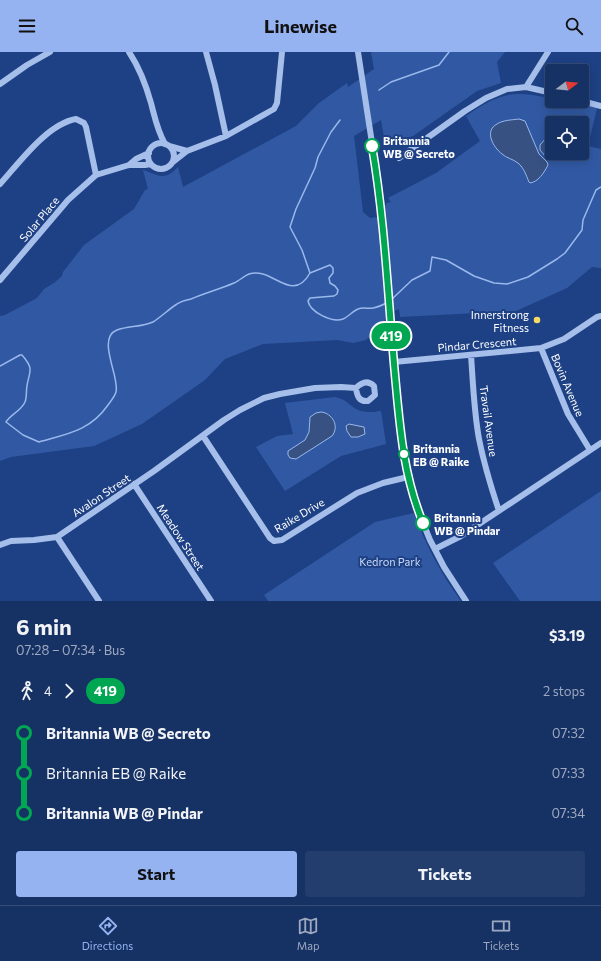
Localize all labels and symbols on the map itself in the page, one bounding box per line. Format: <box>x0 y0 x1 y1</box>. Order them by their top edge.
north arrow <box>545 64 589 108</box>
place label: Britannia WB @ Secreto <box>383 134 455 160</box>
marker: Britannia WB @ Secreto <box>364 138 380 154</box>
street label: Solar Place <box>16 194 62 244</box>
place label: Innerstrong Fitness <box>471 308 529 334</box>
marker: Innerstrong Fitness <box>532 315 542 325</box>
line badge: 419 <box>368 323 414 349</box>
street label: Pindar Crescent <box>437 334 518 354</box>
street label: Bovin Avenue <box>549 352 587 419</box>
street label: Travail Avenue <box>478 385 500 458</box>
place label: Britannia EB @ Raike <box>413 442 469 468</box>
marker: Britannia EB @ Raike <box>398 448 410 460</box>
street label: Avalon Street <box>69 471 133 519</box>
street label: Raike Drive <box>272 495 327 535</box>
street label: Meadow Street <box>155 501 208 573</box>
place label: Britannia WB @ Pindar <box>434 511 501 537</box>
marker: Britannia WB @ Pindar <box>415 515 431 531</box>
park label: Kedron Park <box>359 555 421 568</box>

